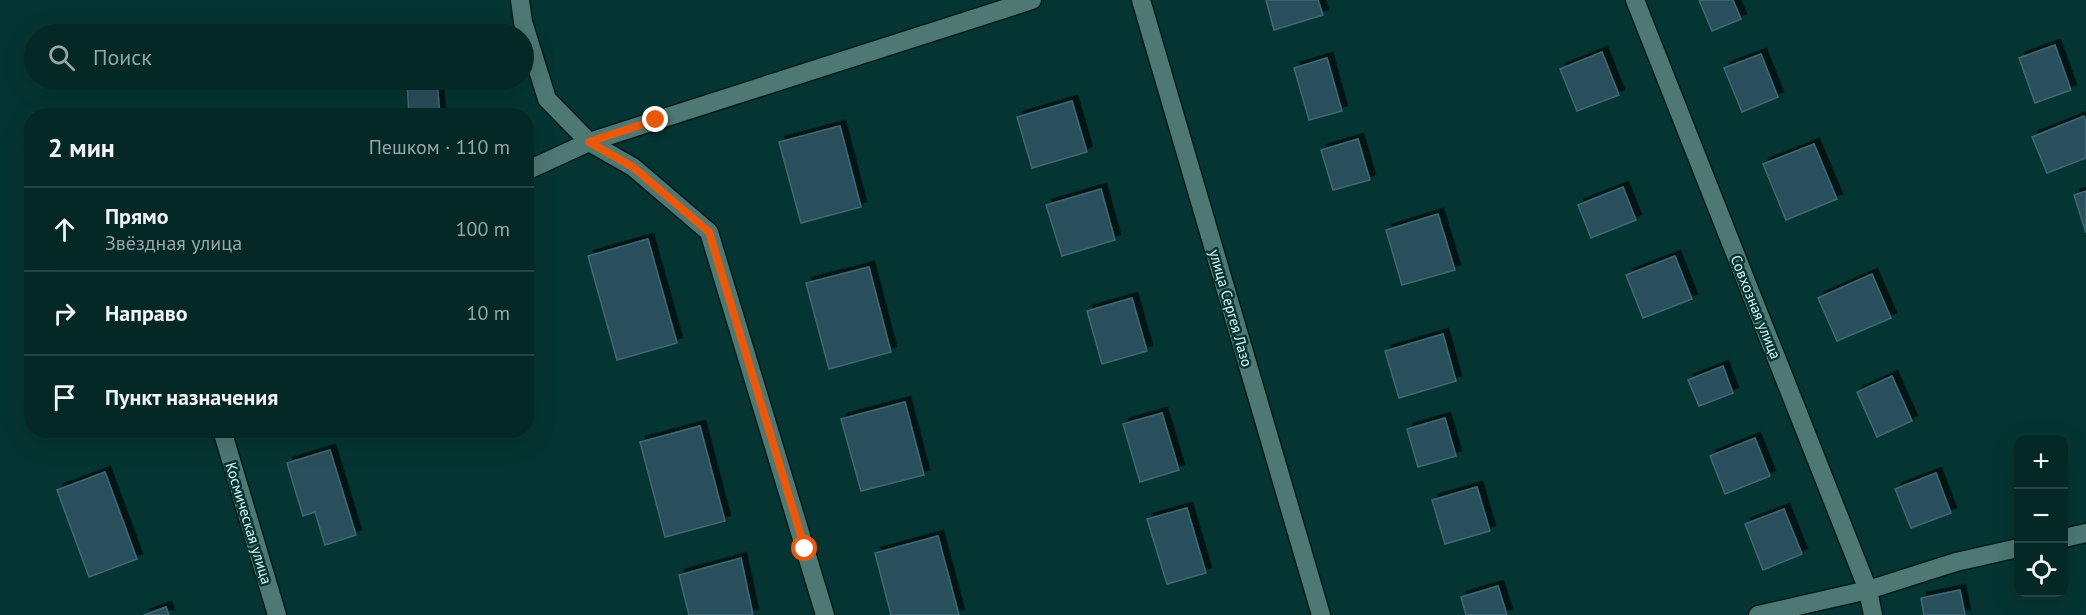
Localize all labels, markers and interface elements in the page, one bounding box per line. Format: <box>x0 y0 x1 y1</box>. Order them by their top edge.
search box <box>24 24 534 90</box>
icon: search <box>45 41 78 74</box>
text: Поиск <box>93 43 152 71</box>
route end <box>642 106 668 132</box>
text: 2 мин <box>48 131 115 164</box>
text: Пешком · 110 m <box>369 134 510 160</box>
text: Прямо <box>105 202 168 230</box>
icon: ahead <box>48 213 81 246</box>
text: 100 m <box>456 216 510 242</box>
text: Звёздная улица <box>105 230 242 256</box>
street label: улица Сергея Лазо <box>1205 247 1257 369</box>
street label: Совхозная улица <box>1727 252 1785 362</box>
icon: right <box>48 297 81 330</box>
text: Направо <box>105 299 188 327</box>
text: 10 m <box>467 300 510 326</box>
icon: arrive <box>48 381 81 414</box>
text: Пункт назначения <box>105 383 278 411</box>
map controls <box>2014 435 2068 597</box>
button: + <box>2014 435 2068 489</box>
street label: Космическая улица <box>221 460 277 586</box>
button: − <box>2014 489 2068 543</box>
route start <box>791 535 817 561</box>
button: locate <box>2014 543 2068 597</box>

